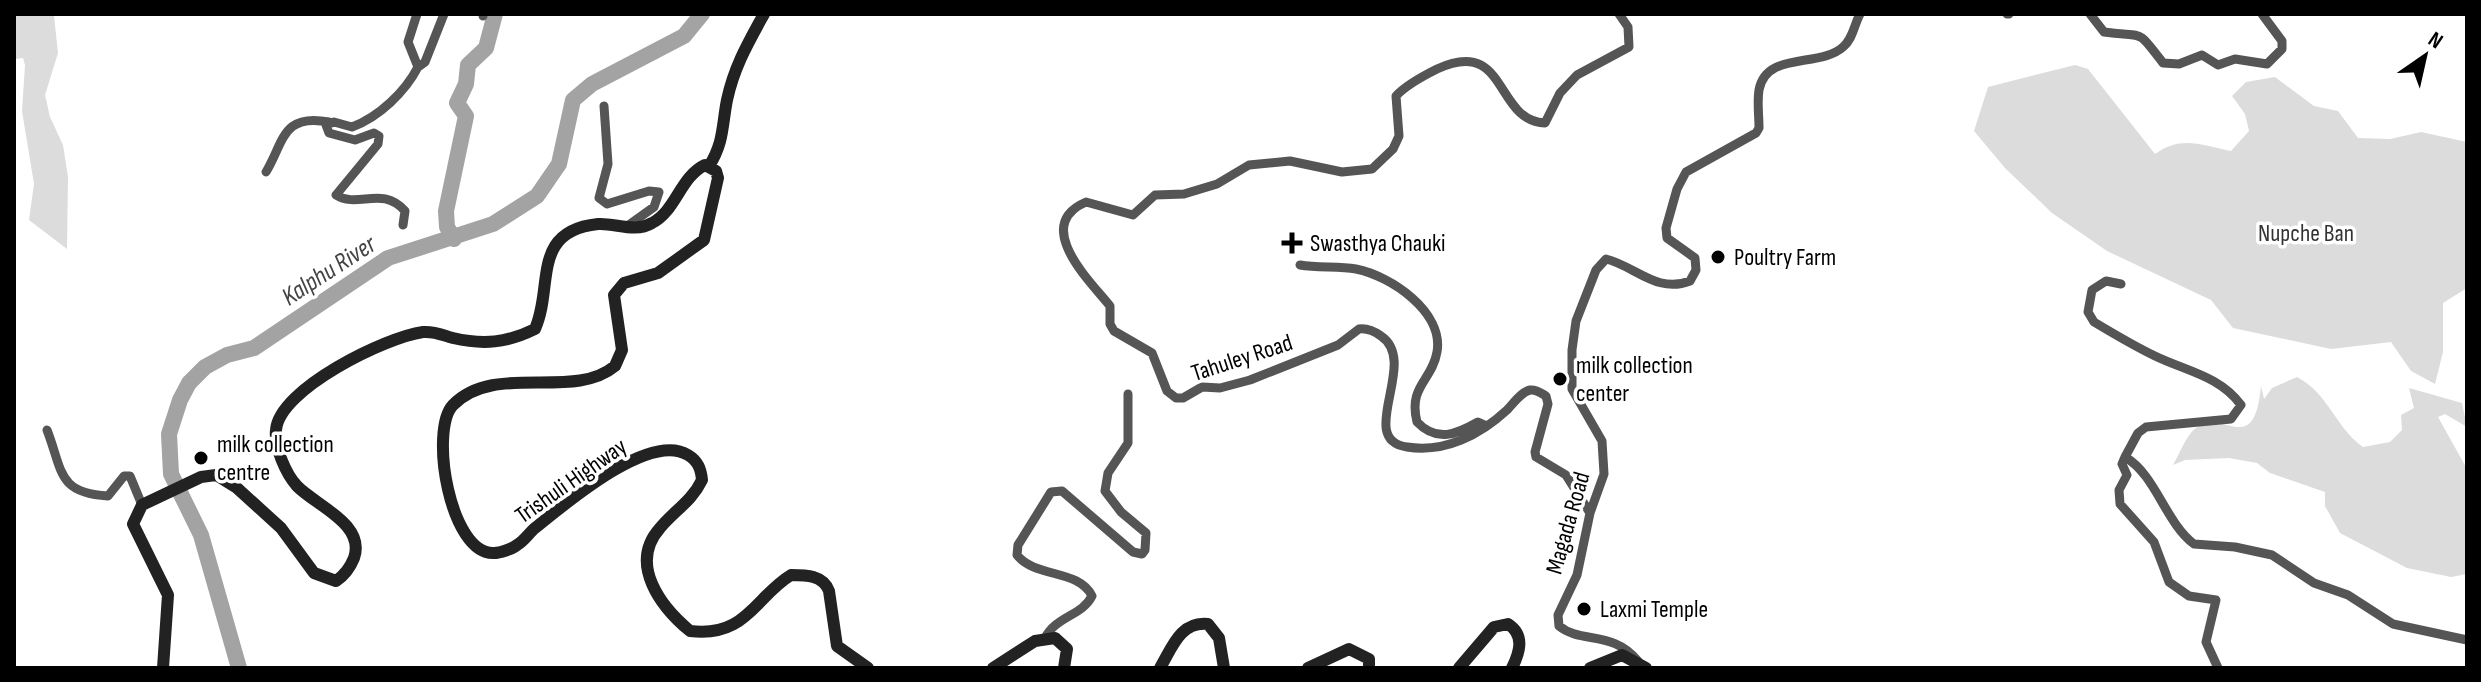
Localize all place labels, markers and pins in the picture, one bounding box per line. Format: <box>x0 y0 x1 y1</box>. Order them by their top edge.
place label: Swasthya Chauki <box>1310 229 1446 258</box>
marker: Swasthya Chauki <box>1281 232 1303 254</box>
place label: Poultry Farm <box>1734 243 1836 272</box>
marker: Poultry Farm <box>1709 248 1727 266</box>
place label: milk collection center <box>1576 351 1693 408</box>
marker: milk collection center <box>1551 370 1569 388</box>
place label: milk collection centre <box>217 430 334 487</box>
marker: milk collection centre <box>192 449 210 467</box>
place label: Laxmi Temple <box>1600 595 1708 624</box>
marker: Laxmi Temple <box>1575 600 1593 618</box>

